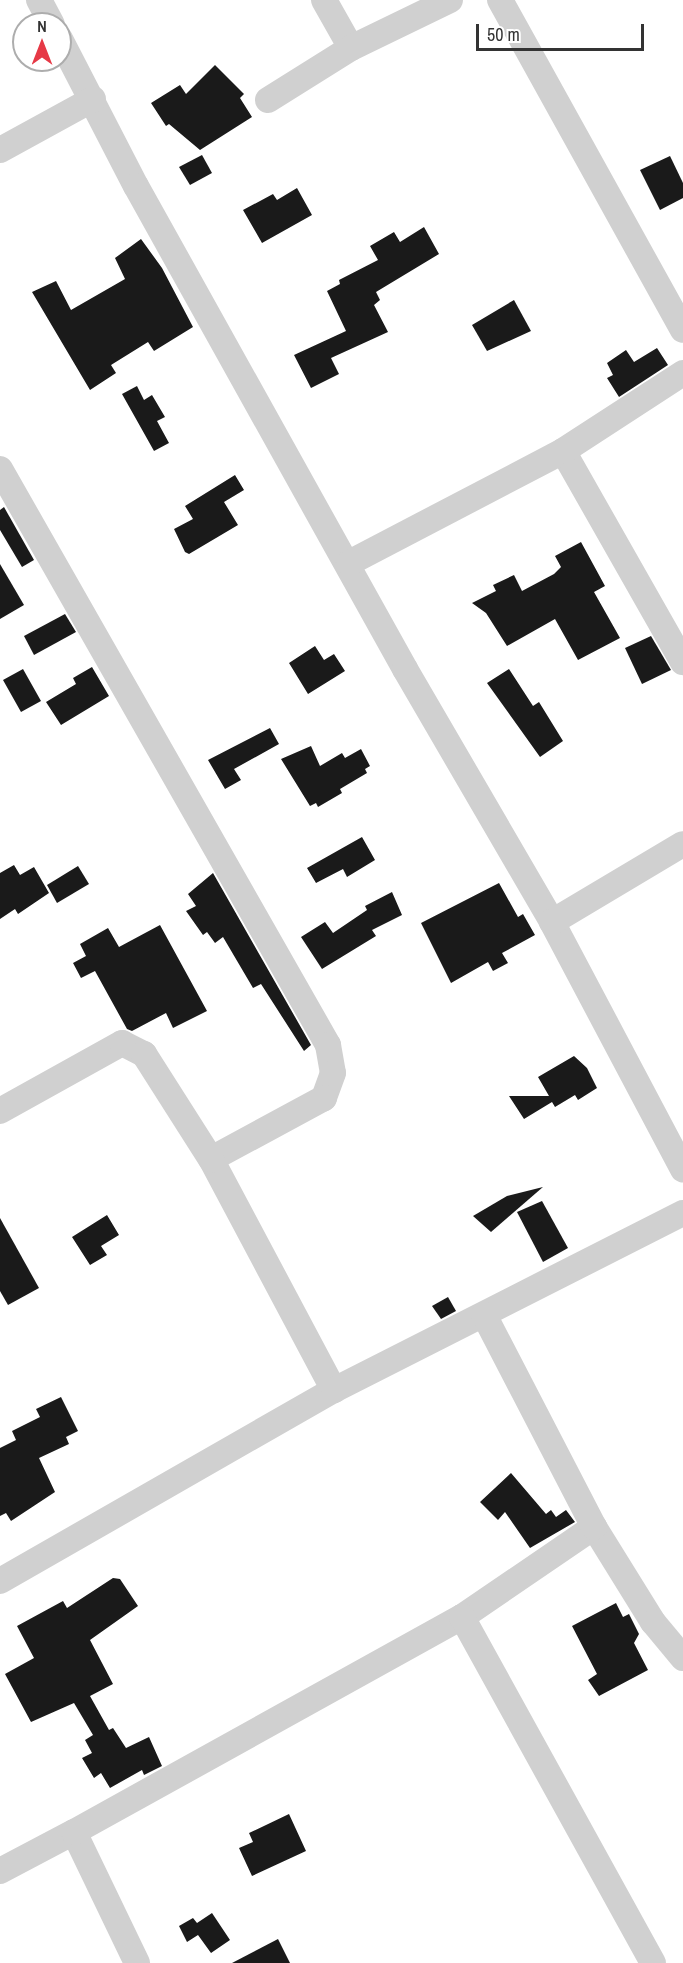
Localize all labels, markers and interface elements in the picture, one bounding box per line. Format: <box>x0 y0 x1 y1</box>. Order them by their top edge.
north arrow <box>12 12 72 72</box>
scale bar <box>479 12 647 50</box>
text: N <box>37 15 47 37</box>
text: 50 m <box>487 22 520 47</box>

